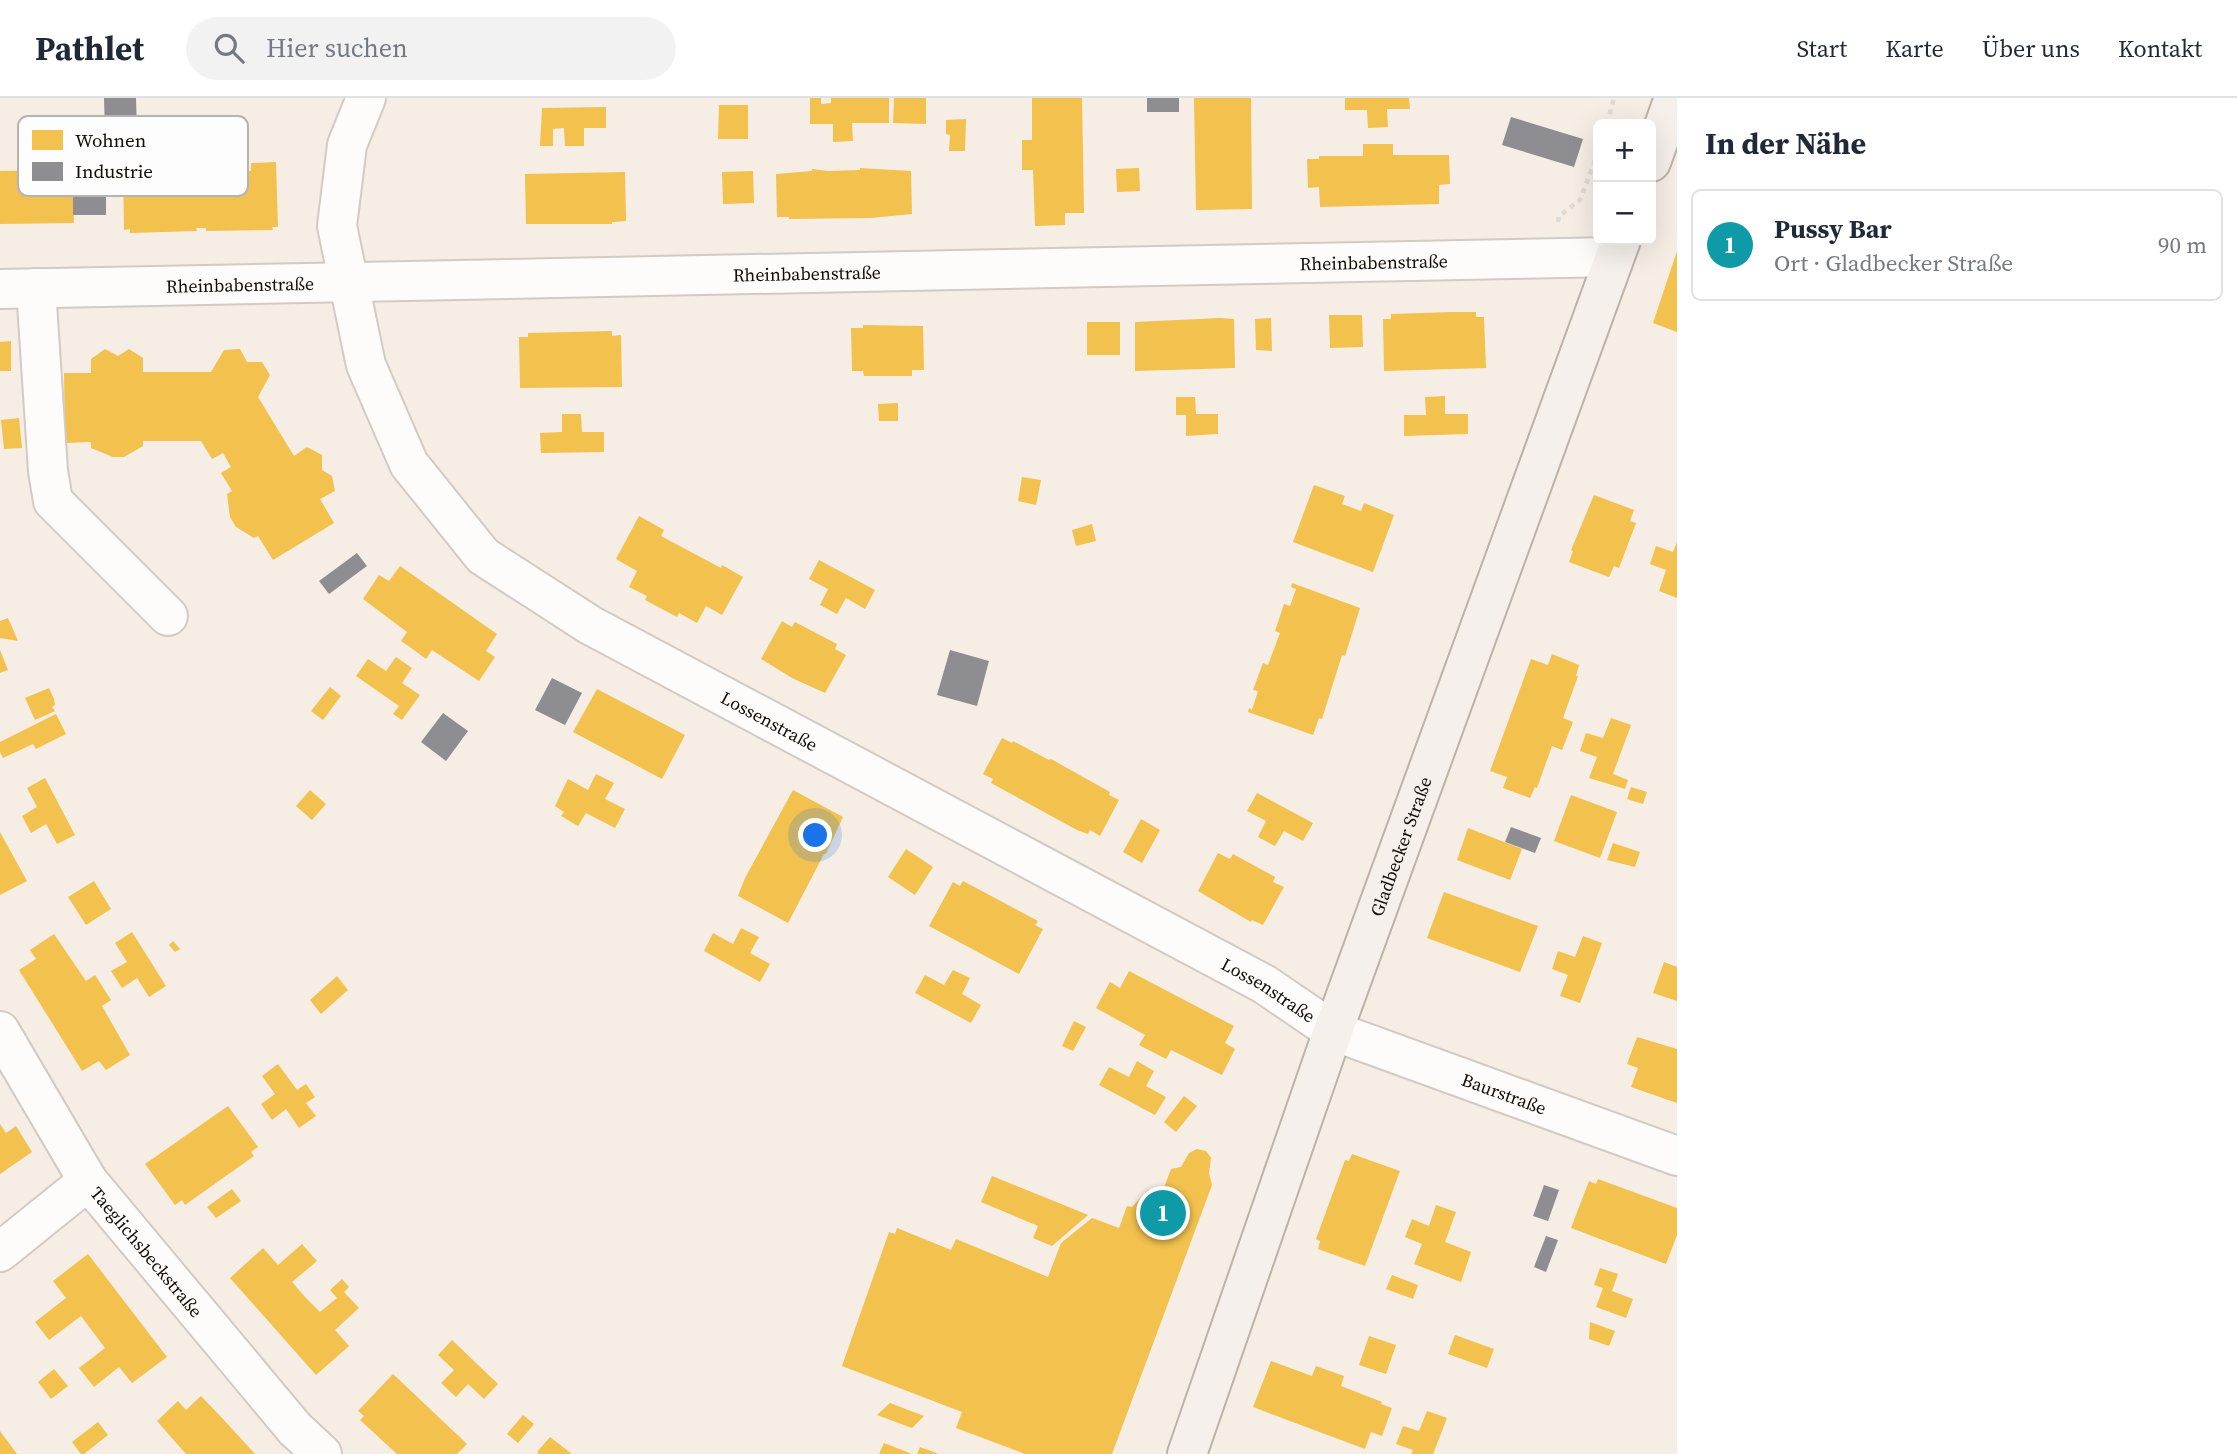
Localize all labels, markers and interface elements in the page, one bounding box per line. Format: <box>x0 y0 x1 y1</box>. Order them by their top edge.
search box <box>186 17 676 80</box>
text: Pathlet <box>35 26 144 71</box>
icon: search <box>210 29 248 67</box>
text: Hier suchen <box>266 30 408 66</box>
text: Start <box>1797 32 1847 65</box>
text: Karte <box>1885 32 1944 65</box>
text: Über uns <box>1982 32 2080 65</box>
text: Kontakt <box>2118 32 2202 65</box>
legend <box>18 116 248 196</box>
map controls <box>1593 119 1656 245</box>
button: + <box>1593 119 1656 182</box>
text: In der Nähe <box>1705 123 1866 164</box>
text: Wohnen <box>75 127 146 153</box>
text: Industrie <box>75 158 153 184</box>
button: − <box>1593 182 1656 245</box>
text: Pussy Bar <box>1774 211 1892 247</box>
text: 1 <box>1724 229 1736 261</box>
text: 90 m <box>2158 229 2207 261</box>
text: Ort · Gladbecker Straße <box>1774 247 2013 279</box>
street label: Rheinbabenstraße <box>1299 248 1448 276</box>
street label: Rheinbabenstraße <box>733 259 881 287</box>
street label: Rheinbabenstraße <box>166 270 314 298</box>
street label: Lossenstraße <box>717 685 822 757</box>
street label: Gladbecker Straße <box>1363 773 1437 920</box>
your location <box>798 818 832 852</box>
street label: Lossenstraße <box>1217 951 1321 1028</box>
street label: Baurstraße <box>1458 1066 1550 1120</box>
street label: Taeglichsbeckstraße <box>85 1181 209 1322</box>
pin: 1 <box>1140 1187 1186 1239</box>

